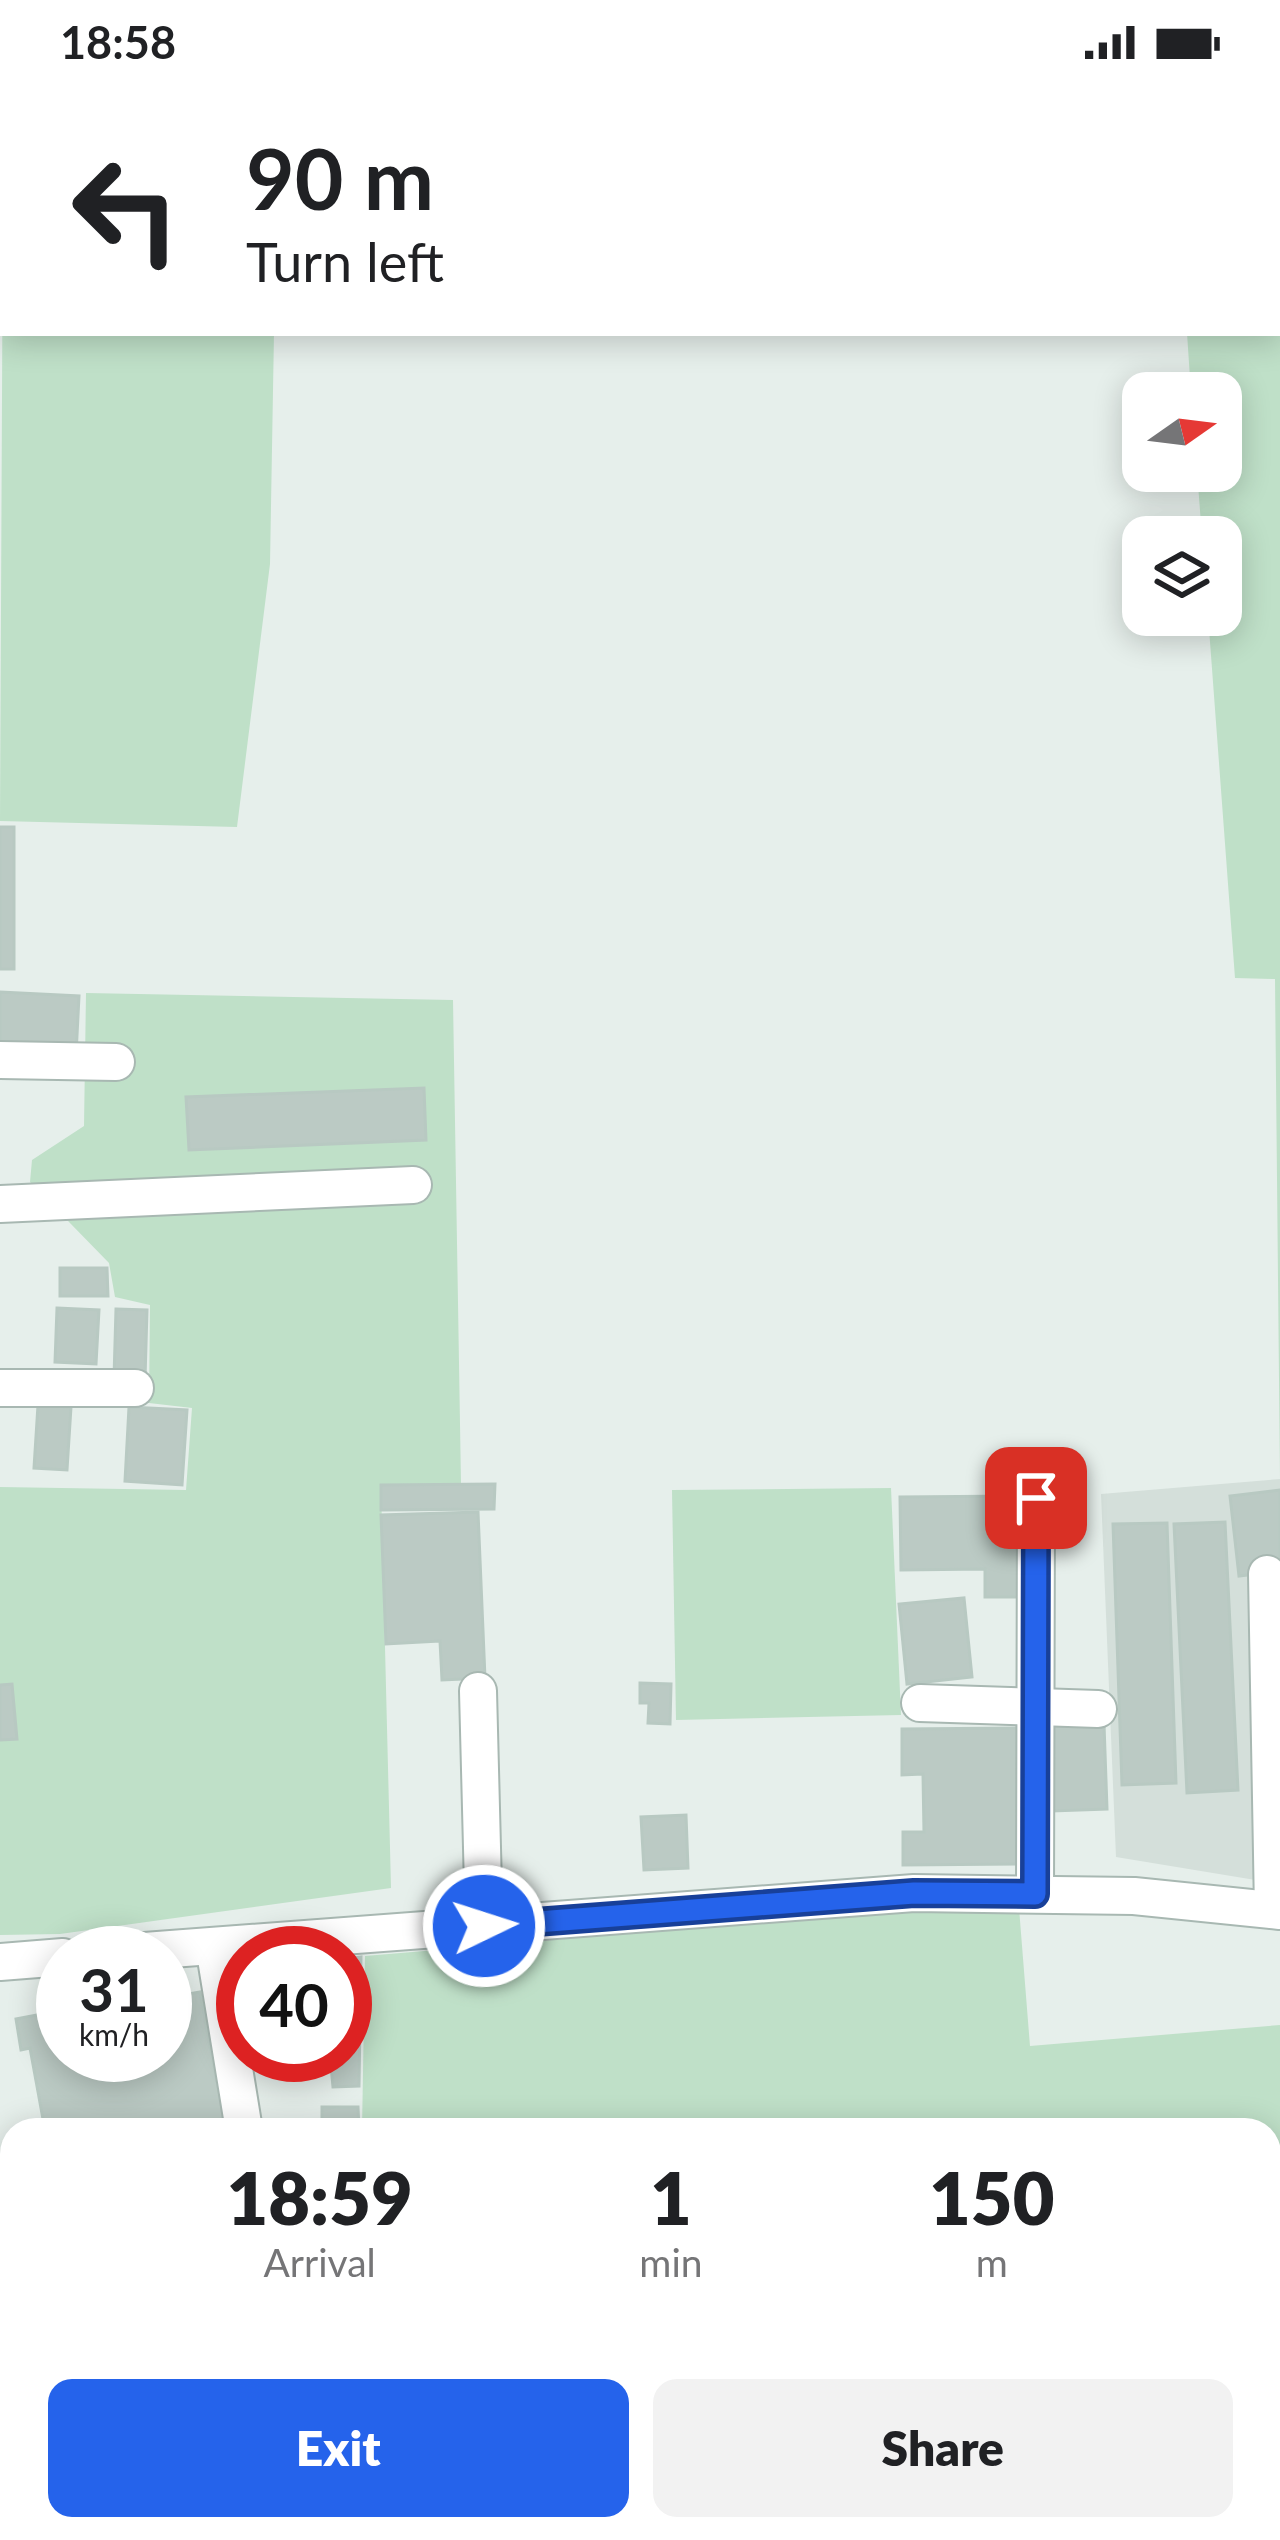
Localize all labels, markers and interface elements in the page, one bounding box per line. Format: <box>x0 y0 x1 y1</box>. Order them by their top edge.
text: 18:58 <box>60 15 176 69</box>
text: 90 m <box>246 127 434 228</box>
icon: left <box>48 132 204 288</box>
text: Turn left <box>246 229 444 294</box>
north arrow <box>1122 372 1242 492</box>
map controls <box>1122 372 1242 636</box>
button: layers <box>1122 516 1242 636</box>
pin <box>985 1447 1087 1549</box>
icon: arrive <box>1003 1465 1069 1531</box>
position arrow <box>421 1863 547 1989</box>
speed limit sign: 40 <box>216 1926 372 2082</box>
text: 31 <box>79 1953 149 2025</box>
text: km/h <box>79 2016 149 2052</box>
text: 18:59 <box>227 2154 413 2240</box>
text: 1 <box>650 2154 692 2240</box>
text: 150 <box>929 2154 1054 2240</box>
text: Arrival <box>263 2239 376 2285</box>
text: min <box>639 2239 703 2285</box>
text: m <box>976 2239 1008 2285</box>
button: Exit <box>48 2379 629 2517</box>
button: Share <box>653 2379 1233 2517</box>

